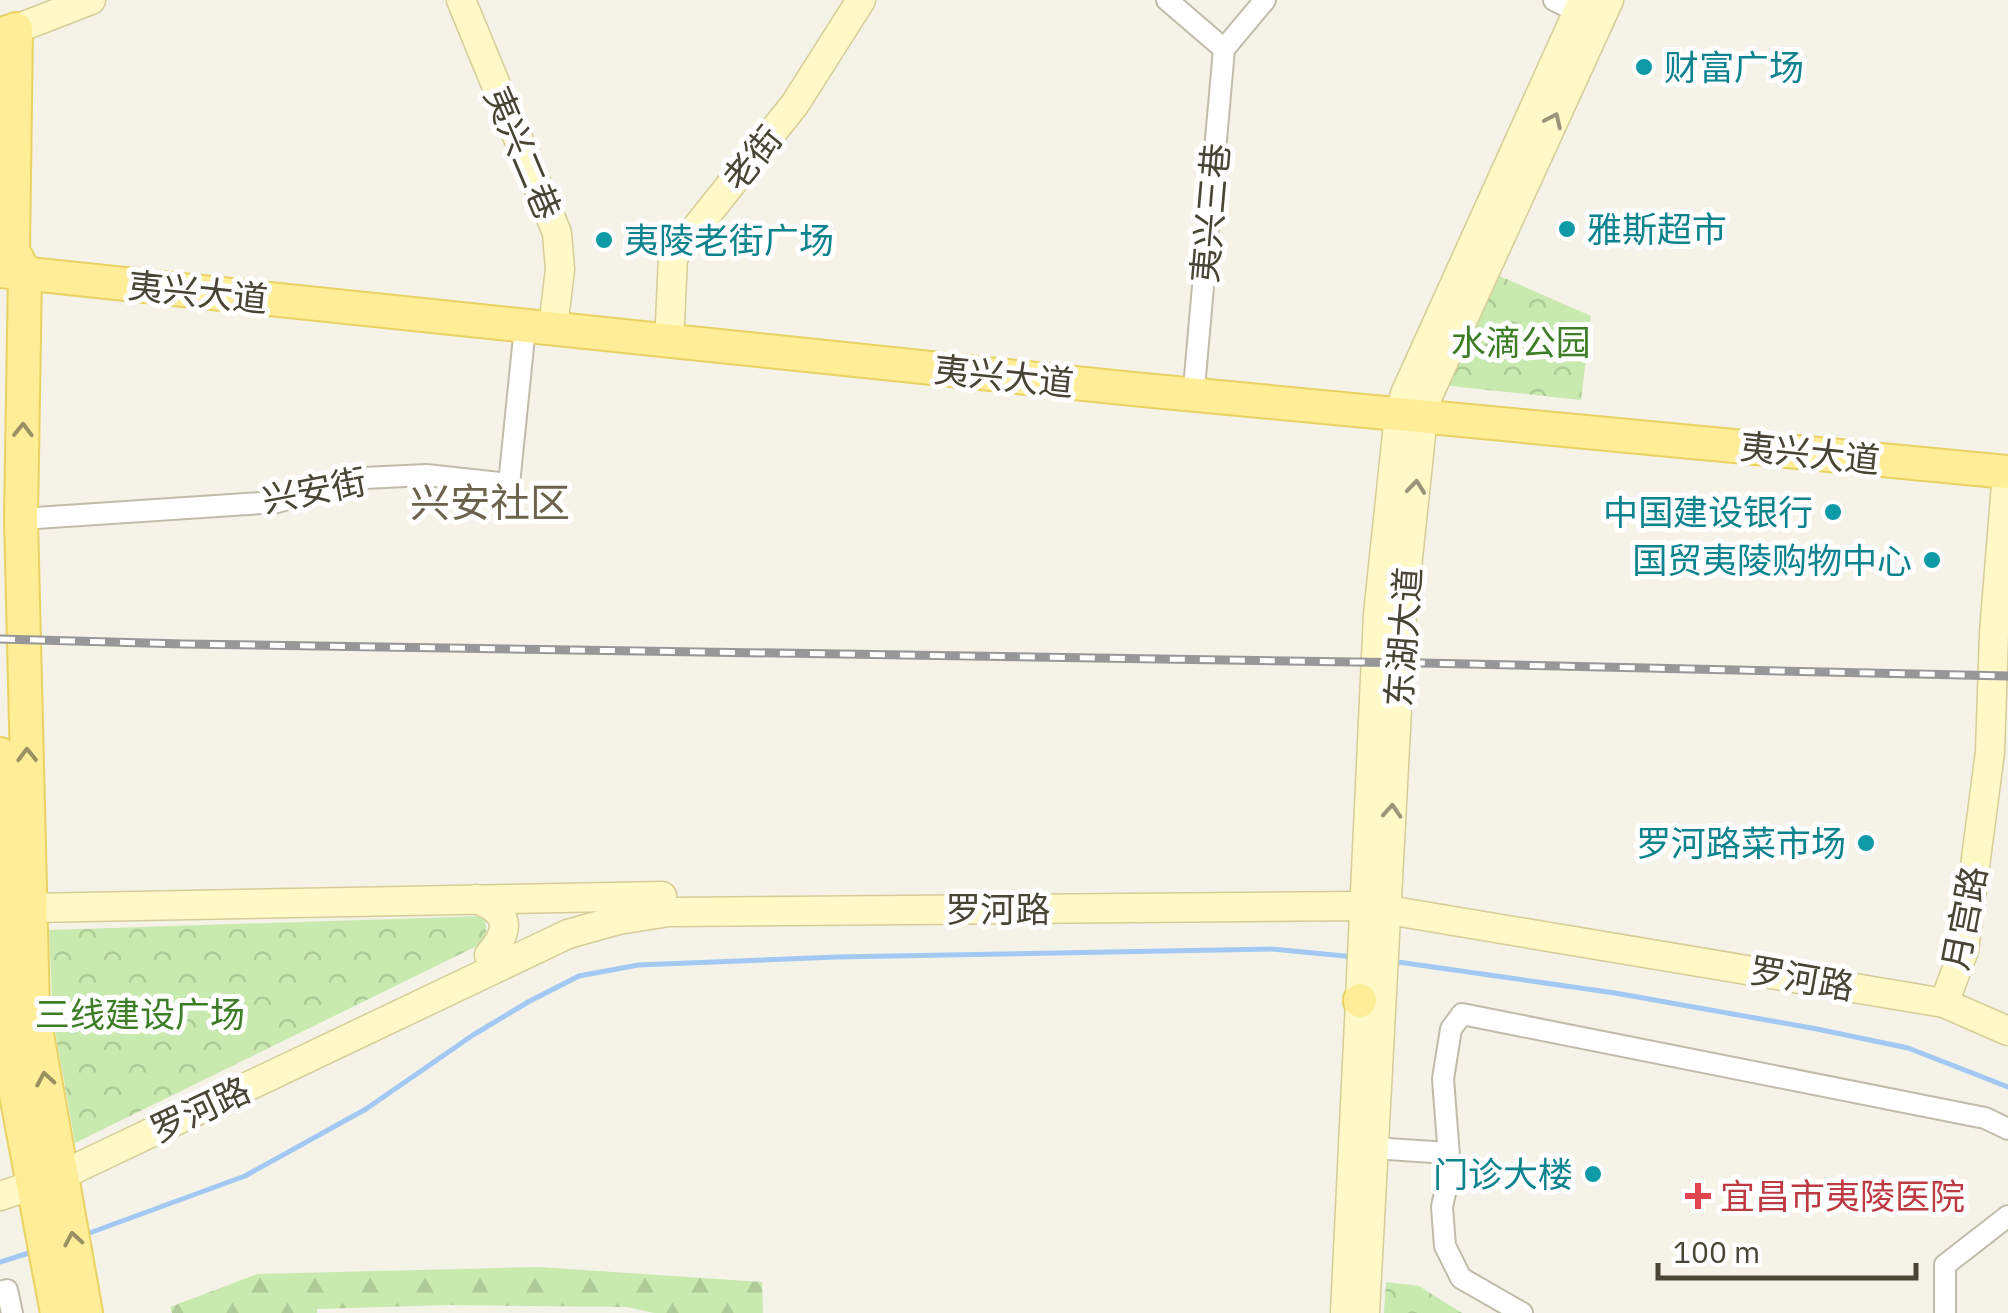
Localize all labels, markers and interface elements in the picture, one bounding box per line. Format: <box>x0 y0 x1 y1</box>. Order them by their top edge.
place label: 财富广场 <box>1664 44 1804 90</box>
marker: 财富广场 <box>1633 56 1655 78</box>
street label: 夷兴二巷 <box>474 80 572 226</box>
one-way arrow <box>1542 112 1562 130</box>
street label: 老街 <box>712 116 792 200</box>
street label: 夷兴三巷 <box>1181 141 1239 285</box>
place label: 雅斯超市 <box>1587 206 1727 252</box>
place label: 夷陵老街广场 <box>624 217 834 263</box>
marker: 雅斯超市 <box>1556 218 1578 240</box>
marker: 夷陵老街广场 <box>593 229 615 251</box>
street label: 夷兴大道 <box>126 262 270 322</box>
park label: 水滴公园 <box>1451 319 1591 365</box>
street label: 夷兴大道 <box>932 346 1076 406</box>
one-way arrow <box>12 422 33 438</box>
street label: 夷兴大道 <box>1738 423 1882 483</box>
street label: 兴安街 <box>258 457 370 523</box>
district label: 兴安社区 <box>410 476 570 528</box>
one-way arrow <box>1405 479 1426 495</box>
place label: 中国建设银行 <box>1603 489 1813 535</box>
marker: 中国建设银行 <box>1822 501 1844 523</box>
place label: 国贸夷陵购物中心 <box>1632 537 1912 583</box>
marker: 国贸夷陵购物中心 <box>1921 549 1943 571</box>
street label: 东湖大道 <box>1375 566 1431 708</box>
one-way arrow <box>16 747 37 763</box>
one-way arrow <box>1381 802 1402 818</box>
place label: 罗河路菜市场 <box>1636 820 1846 866</box>
marker: 罗河路菜市场 <box>1855 832 1877 854</box>
street label: 月宫路 <box>1931 862 1997 974</box>
street label: 罗河路 <box>945 886 1051 932</box>
street label: 罗河路 <box>1746 946 1858 1010</box>
park label: 三线建设广场 <box>35 991 245 1037</box>
street label: 罗河路 <box>143 1066 257 1152</box>
one-way arrow <box>35 1071 56 1087</box>
place label: 门诊大楼 <box>1433 1151 1573 1197</box>
marker: 门诊大楼 <box>1582 1163 1604 1185</box>
place label: 宜昌市夷陵医院 <box>1720 1173 1965 1219</box>
marker: 宜昌市夷陵医院 <box>1685 1183 1711 1209</box>
scale bar <box>1658 1218 1916 1280</box>
one-way arrow <box>63 1230 84 1247</box>
text: 100 m <box>1673 1232 1760 1271</box>

